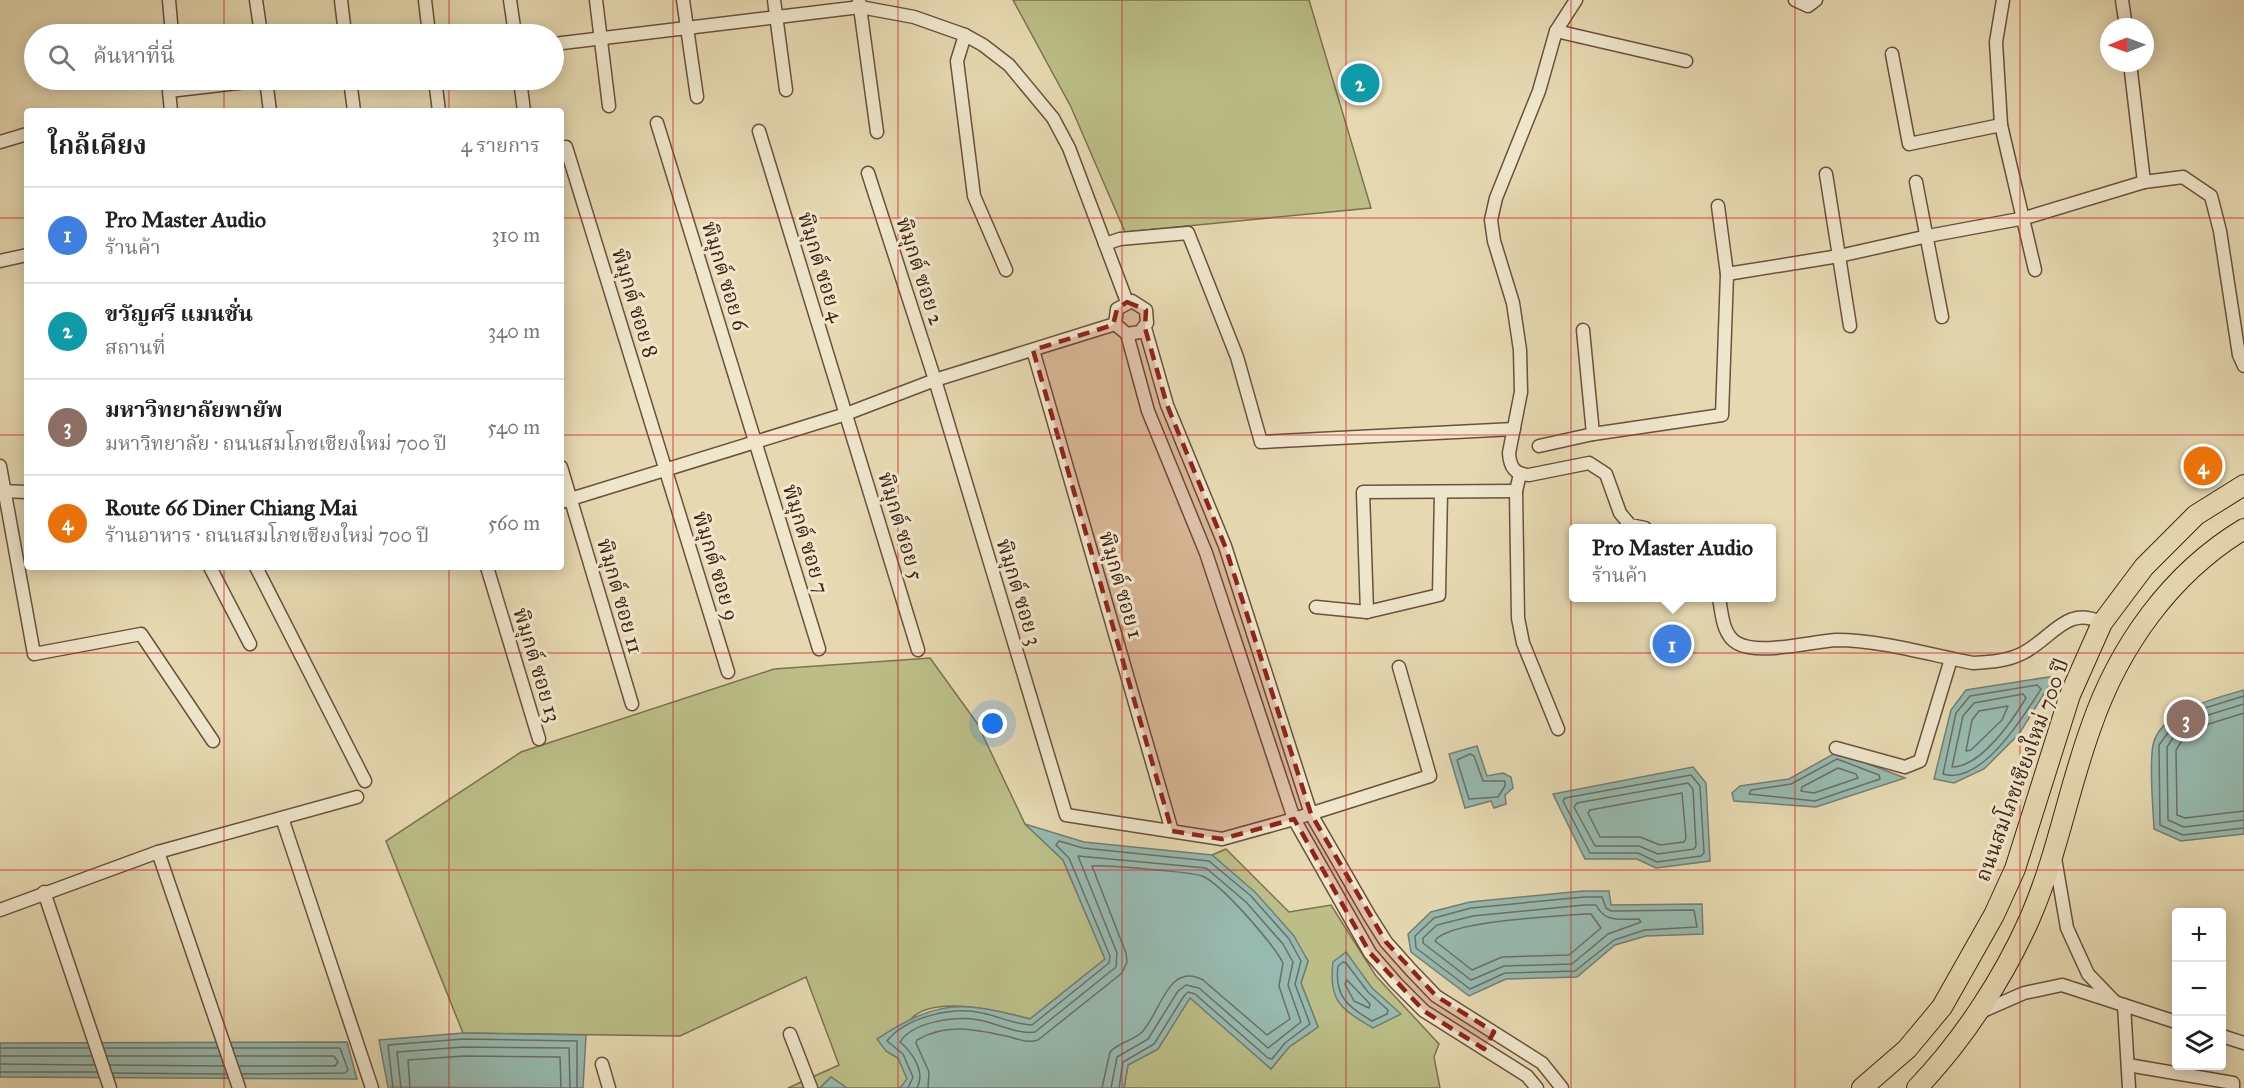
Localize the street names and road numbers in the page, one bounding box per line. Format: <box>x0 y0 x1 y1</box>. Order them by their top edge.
street label: พิมุกต์ ซอย 4 <box>791 209 850 327</box>
street label: พิมุกต์ ซอย 2 <box>889 214 950 329</box>
street label: พิมุกต์ ซอย 6 <box>695 218 754 335</box>
street label: พิมุกต์ ซอย 8 <box>605 245 664 361</box>
street label: พิมุกต์ ซอย 5 <box>871 469 930 584</box>
street label: พิมุกต์ ซอย 7 <box>776 481 835 597</box>
street label: พิมุกต์ ซอย 9 <box>686 508 745 624</box>
street label: พิมุกต์ ซอย 1 <box>1092 529 1149 642</box>
street label: พิมุกต์ ซอย 11 <box>590 536 649 657</box>
street label: พิมุกต์ ซอย 3 <box>990 536 1048 649</box>
street label: พิมุกต์ ซอย 13 <box>506 605 567 726</box>
street label: ถนนสมโภชเชียงใหม่ 700 ปี <box>1968 654 2075 885</box>

